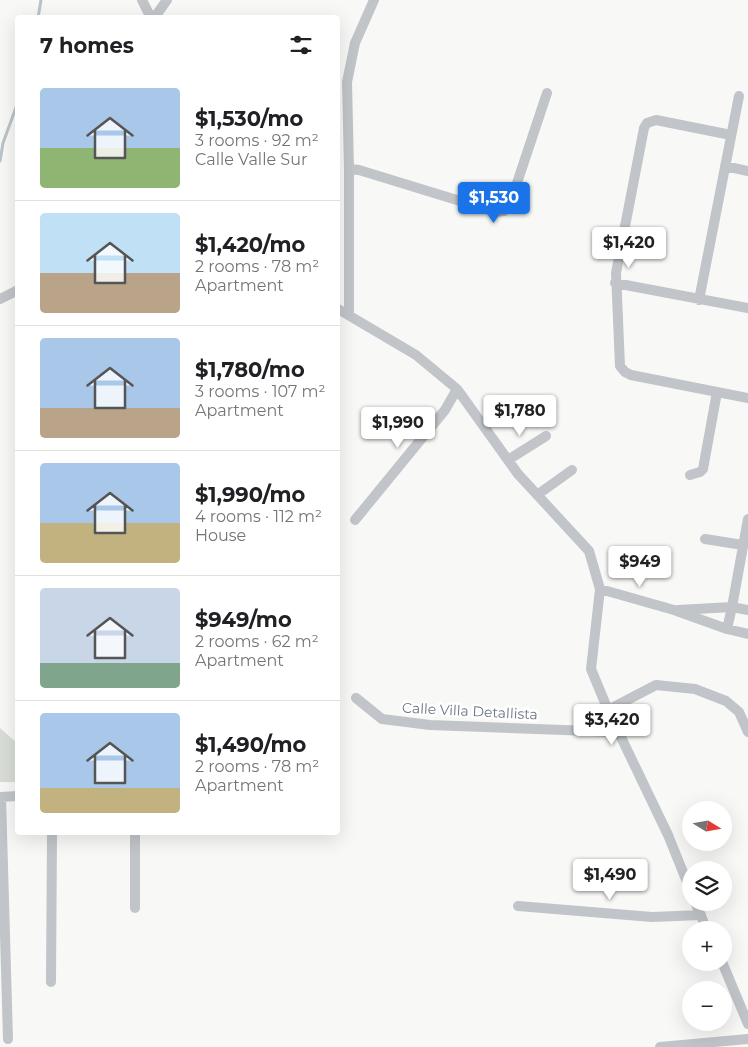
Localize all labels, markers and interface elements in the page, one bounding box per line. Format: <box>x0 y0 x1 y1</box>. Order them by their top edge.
icon: filters <box>287 31 315 59</box>
text: 7 homes <box>40 33 134 58</box>
text: $1,530/mo <box>195 106 303 131</box>
icon: home <box>80 108 140 168</box>
text: 3 rooms · 92 m² <box>195 131 319 150</box>
text: Calle Valle Sur <box>195 150 307 169</box>
pin: $1,530 <box>453 182 535 224</box>
text: $1,530 <box>469 188 519 207</box>
pin: $1,420 <box>588 226 670 269</box>
text: $1,420/mo <box>195 232 305 257</box>
icon: home <box>80 233 140 293</box>
text: $1,420 <box>603 233 655 252</box>
text: 2 rooms · 78 m² <box>195 257 319 276</box>
text: Apartment <box>195 276 284 295</box>
text: $1,780/mo <box>195 357 305 382</box>
icon: home <box>80 358 140 418</box>
text: 3 rooms · 107 m² <box>195 382 325 401</box>
pin: $1,780 <box>479 394 561 437</box>
text: Apartment <box>195 401 284 420</box>
text: $1,780 <box>494 401 546 420</box>
pin: $1,990 <box>357 406 439 449</box>
text: $1,990 <box>372 413 424 432</box>
text: $1,990/mo <box>195 482 305 507</box>
icon: home <box>80 483 140 543</box>
text: 4 rooms · 112 m² <box>195 507 322 526</box>
text: House <box>195 526 246 545</box>
pin: $949 <box>610 546 670 588</box>
text: $949 <box>619 552 661 571</box>
text: $949/mo <box>195 607 292 632</box>
icon: home <box>80 608 140 668</box>
text: 2 rooms · 62 m² <box>195 632 319 651</box>
text: Apartment <box>195 651 284 670</box>
street label: Calle Villa Detallista <box>402 698 538 724</box>
pin: $3,420 <box>571 704 653 746</box>
text: $3,420 <box>584 710 640 729</box>
text: $1,490/mo <box>195 732 306 757</box>
icon: home <box>80 733 140 793</box>
text: 2 rooms · 78 m² <box>195 757 319 776</box>
text: Apartment <box>195 776 284 795</box>
north arrow <box>682 801 732 851</box>
map controls <box>682 801 732 1031</box>
pin: $1,490 <box>569 858 651 901</box>
button: layers <box>682 861 732 911</box>
text: $1,490 <box>584 865 636 884</box>
button: + <box>682 921 732 971</box>
button: − <box>682 981 732 1031</box>

